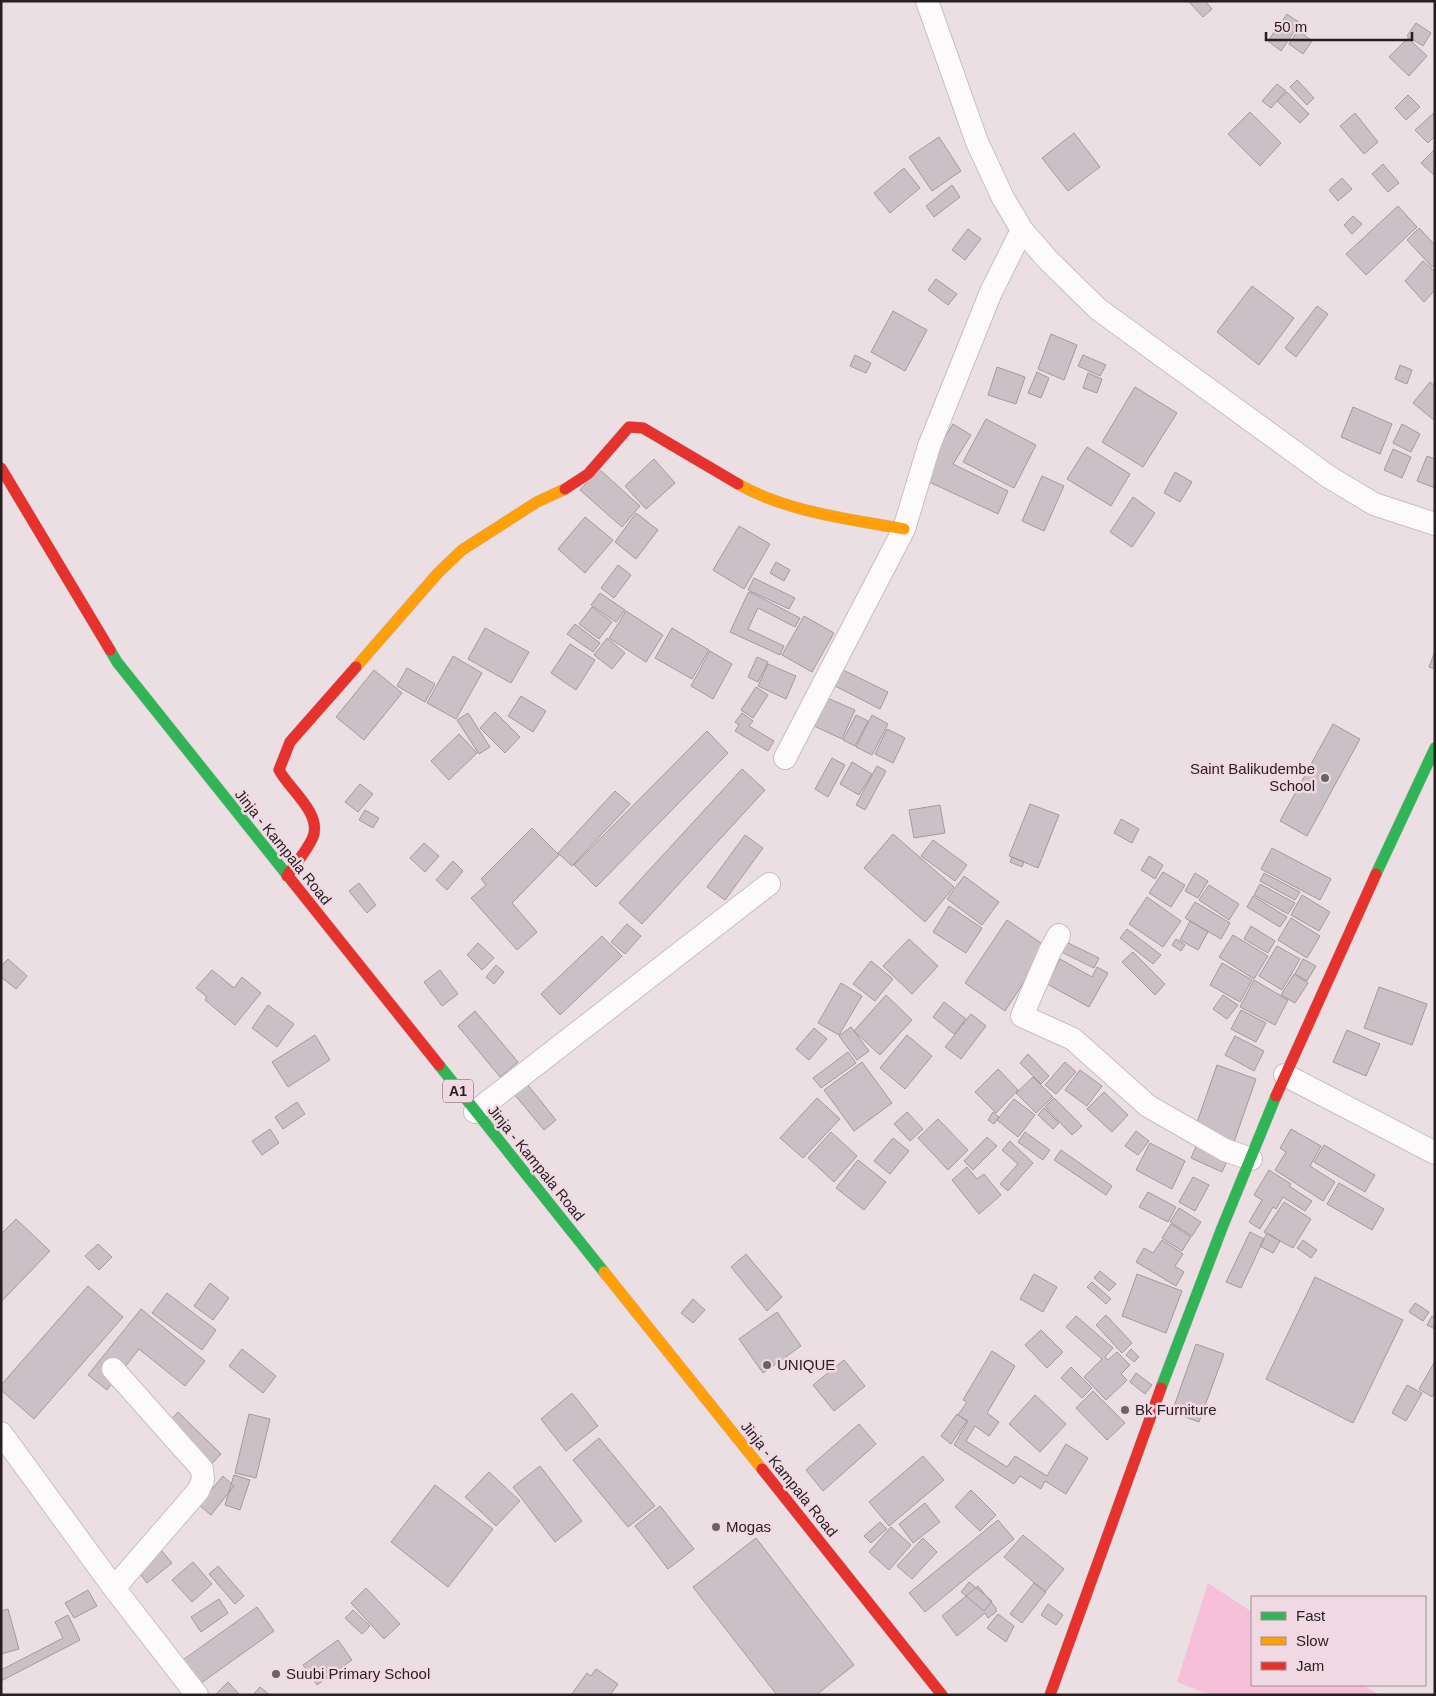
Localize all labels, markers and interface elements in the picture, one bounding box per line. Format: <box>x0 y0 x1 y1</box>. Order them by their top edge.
scale bar <box>1266 10 1412 42</box>
text: 50 m <box>1274 18 1307 35</box>
place label: Saint Balikudembe School <box>1190 760 1315 794</box>
marker: Saint Balikudembe School <box>1319 772 1331 784</box>
street label: Jinja - Kampala Road <box>232 786 335 908</box>
road number: A1 <box>443 1080 473 1102</box>
street label: Jinja - Kampala Road <box>485 1102 588 1224</box>
place label: UNIQUE <box>777 1356 835 1373</box>
marker: UNIQUE <box>761 1359 773 1371</box>
place label: Bk Furniture <box>1135 1401 1217 1418</box>
marker: Bk Furniture <box>1119 1404 1131 1416</box>
street label: Jinja - Kampala Road <box>738 1418 841 1540</box>
place label: Mogas <box>726 1518 771 1535</box>
marker: Mogas <box>710 1521 722 1533</box>
legend <box>1251 1596 1426 1686</box>
text: Fast <box>1296 1607 1326 1624</box>
text: Slow <box>1296 1632 1329 1649</box>
text: Jam <box>1296 1657 1324 1674</box>
place label: Suubi Primary School <box>286 1665 430 1682</box>
marker: Suubi Primary School <box>270 1668 282 1680</box>

